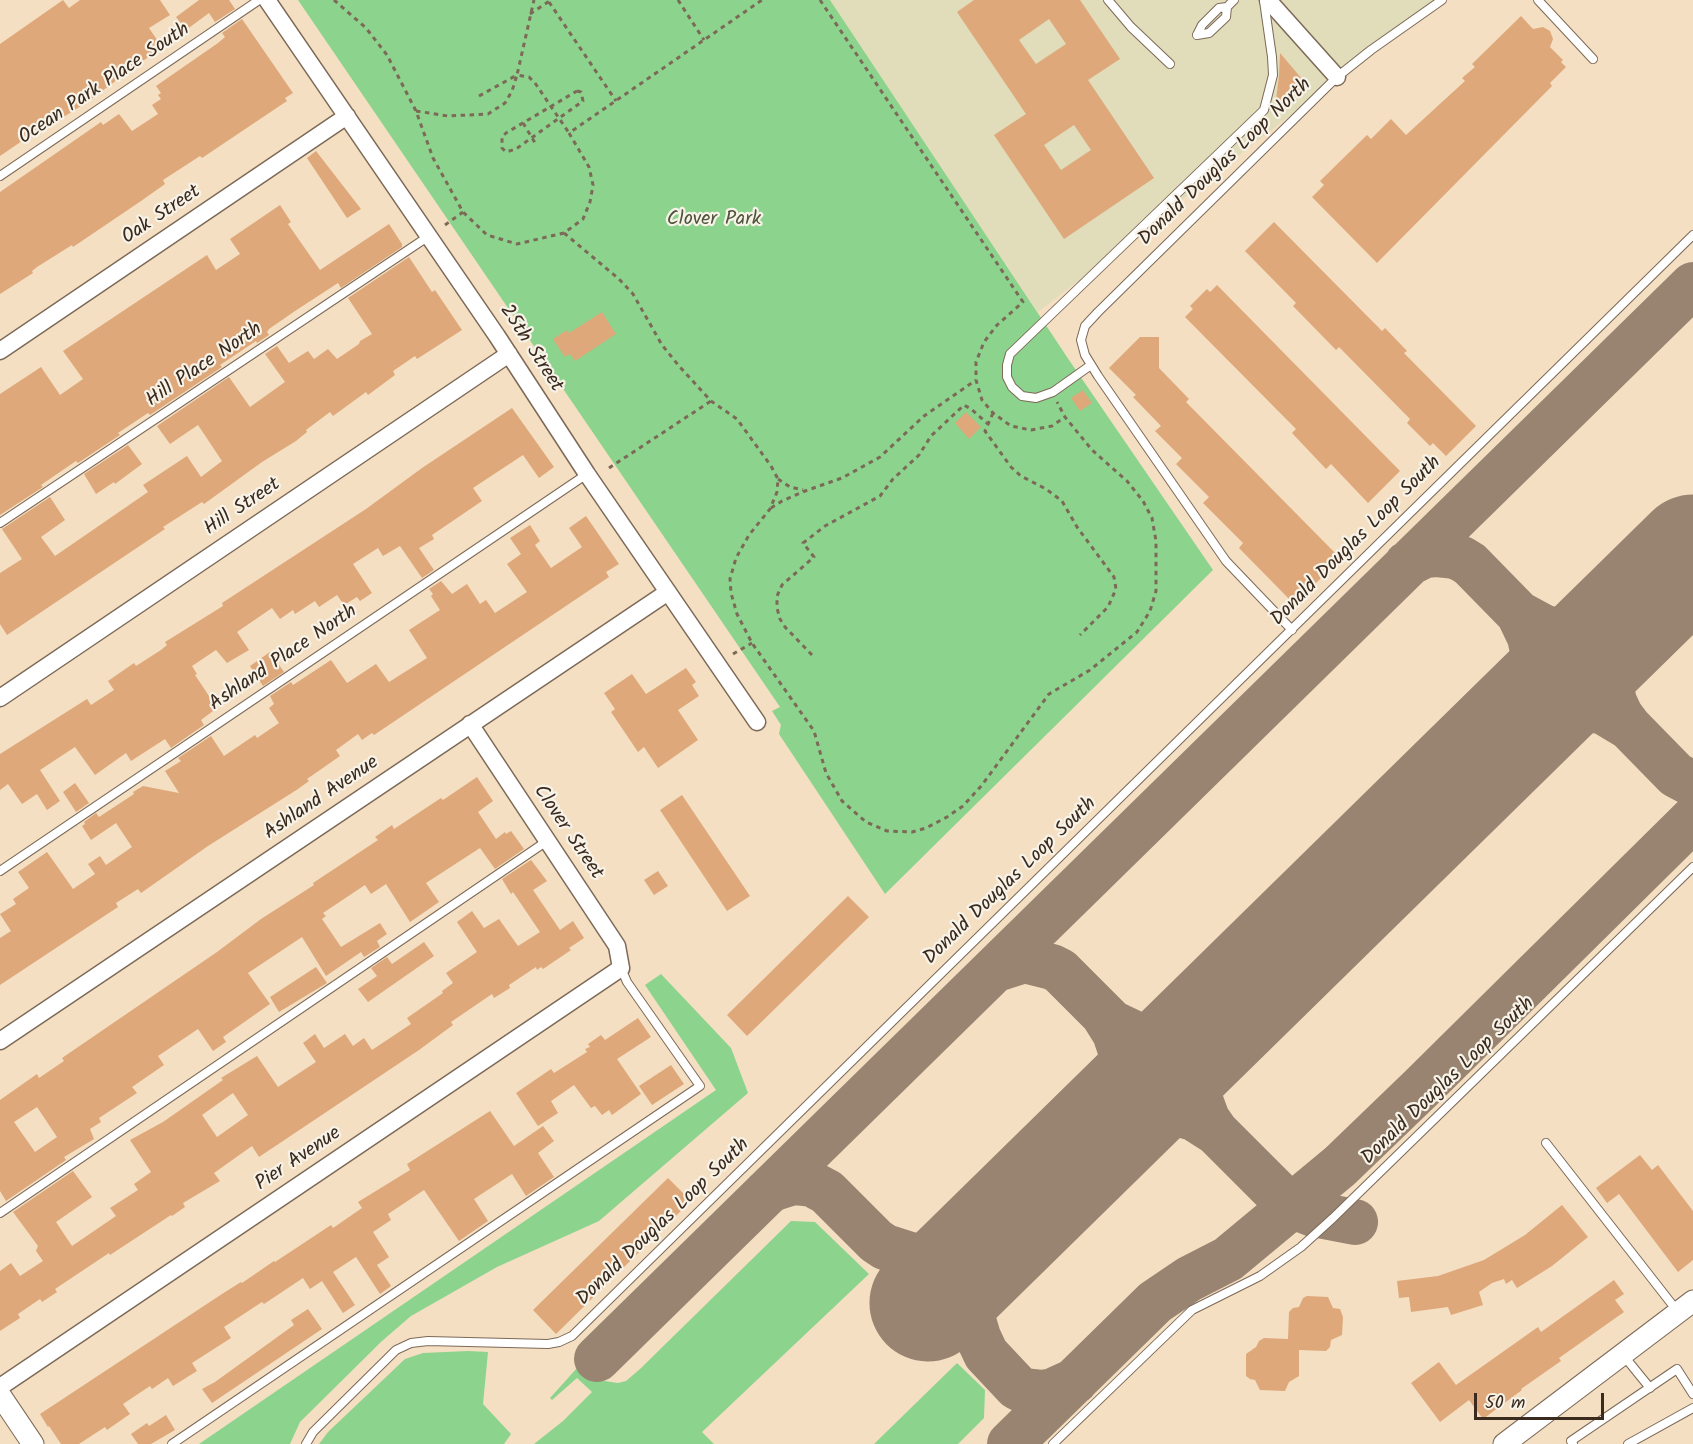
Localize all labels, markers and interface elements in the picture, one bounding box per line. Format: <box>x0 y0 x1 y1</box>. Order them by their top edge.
street label: Ocean Park Place South <box>15 19 195 151</box>
street label: Donald Douglas Loop North <box>1135 74 1317 252</box>
street label: Oak Street <box>118 181 206 251</box>
park label: Clover Park <box>667 209 761 233</box>
street label: 25th Street <box>493 301 567 397</box>
street label: Hill Place North <box>142 318 268 414</box>
street label: Donald Douglas Loop South <box>1267 452 1447 632</box>
street label: Hill Street <box>200 474 286 542</box>
street label: Ashland Place North <box>206 601 362 717</box>
street label: Ashland Avenue <box>260 752 384 846</box>
street label: Clover Street <box>527 781 607 885</box>
street label: Donald Douglas Loop South <box>920 793 1102 971</box>
street label: Donald Douglas Loop South <box>1358 993 1540 1171</box>
street label: Pier Avenue <box>252 1123 346 1197</box>
street label: Donald Douglas Loop South <box>573 1134 755 1312</box>
scale bar <box>1477 1381 1608 1419</box>
text: 50 m <box>1485 1389 1525 1418</box>

